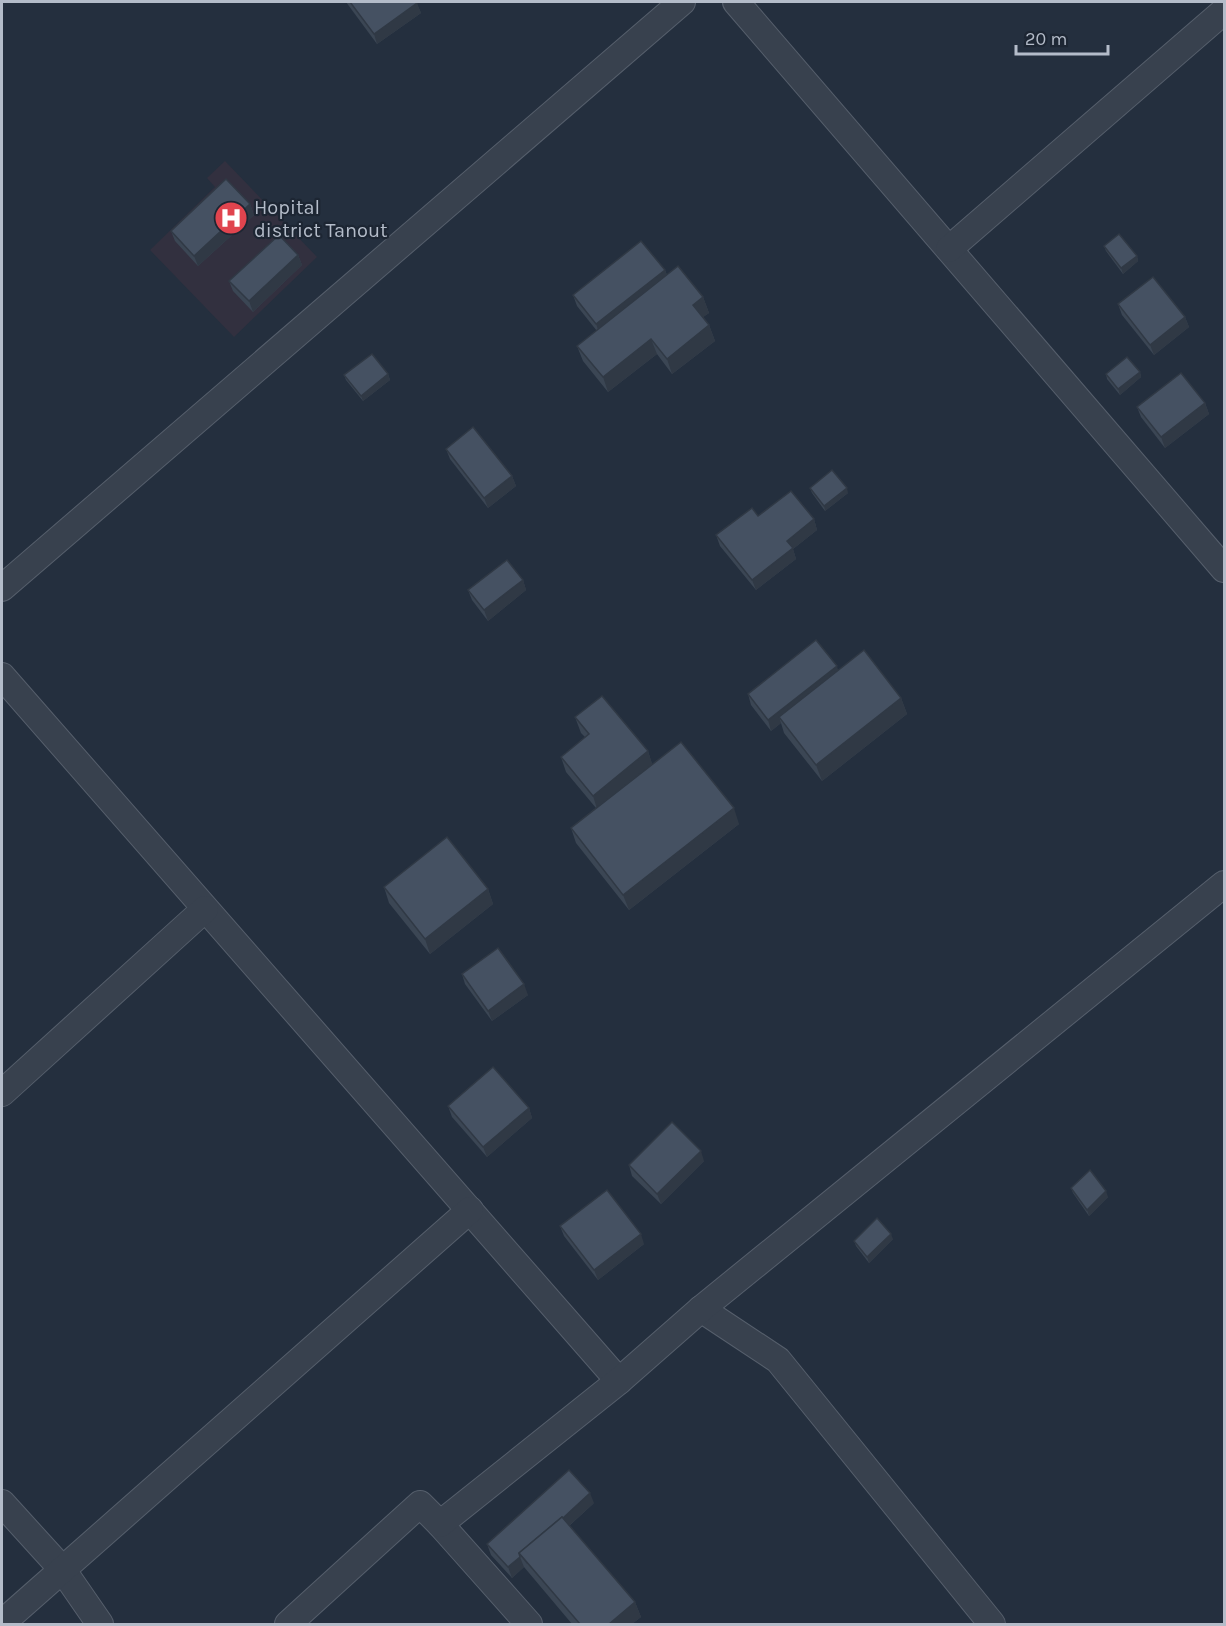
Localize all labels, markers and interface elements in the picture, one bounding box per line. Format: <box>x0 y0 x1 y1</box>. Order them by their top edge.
scale bar <box>1016 18 1108 56</box>
text: 20 m <box>1025 28 1067 50</box>
place label: Hopital district Tanout <box>254 196 388 242</box>
hospital icon: Hopital district Tanout <box>213 200 249 236</box>

